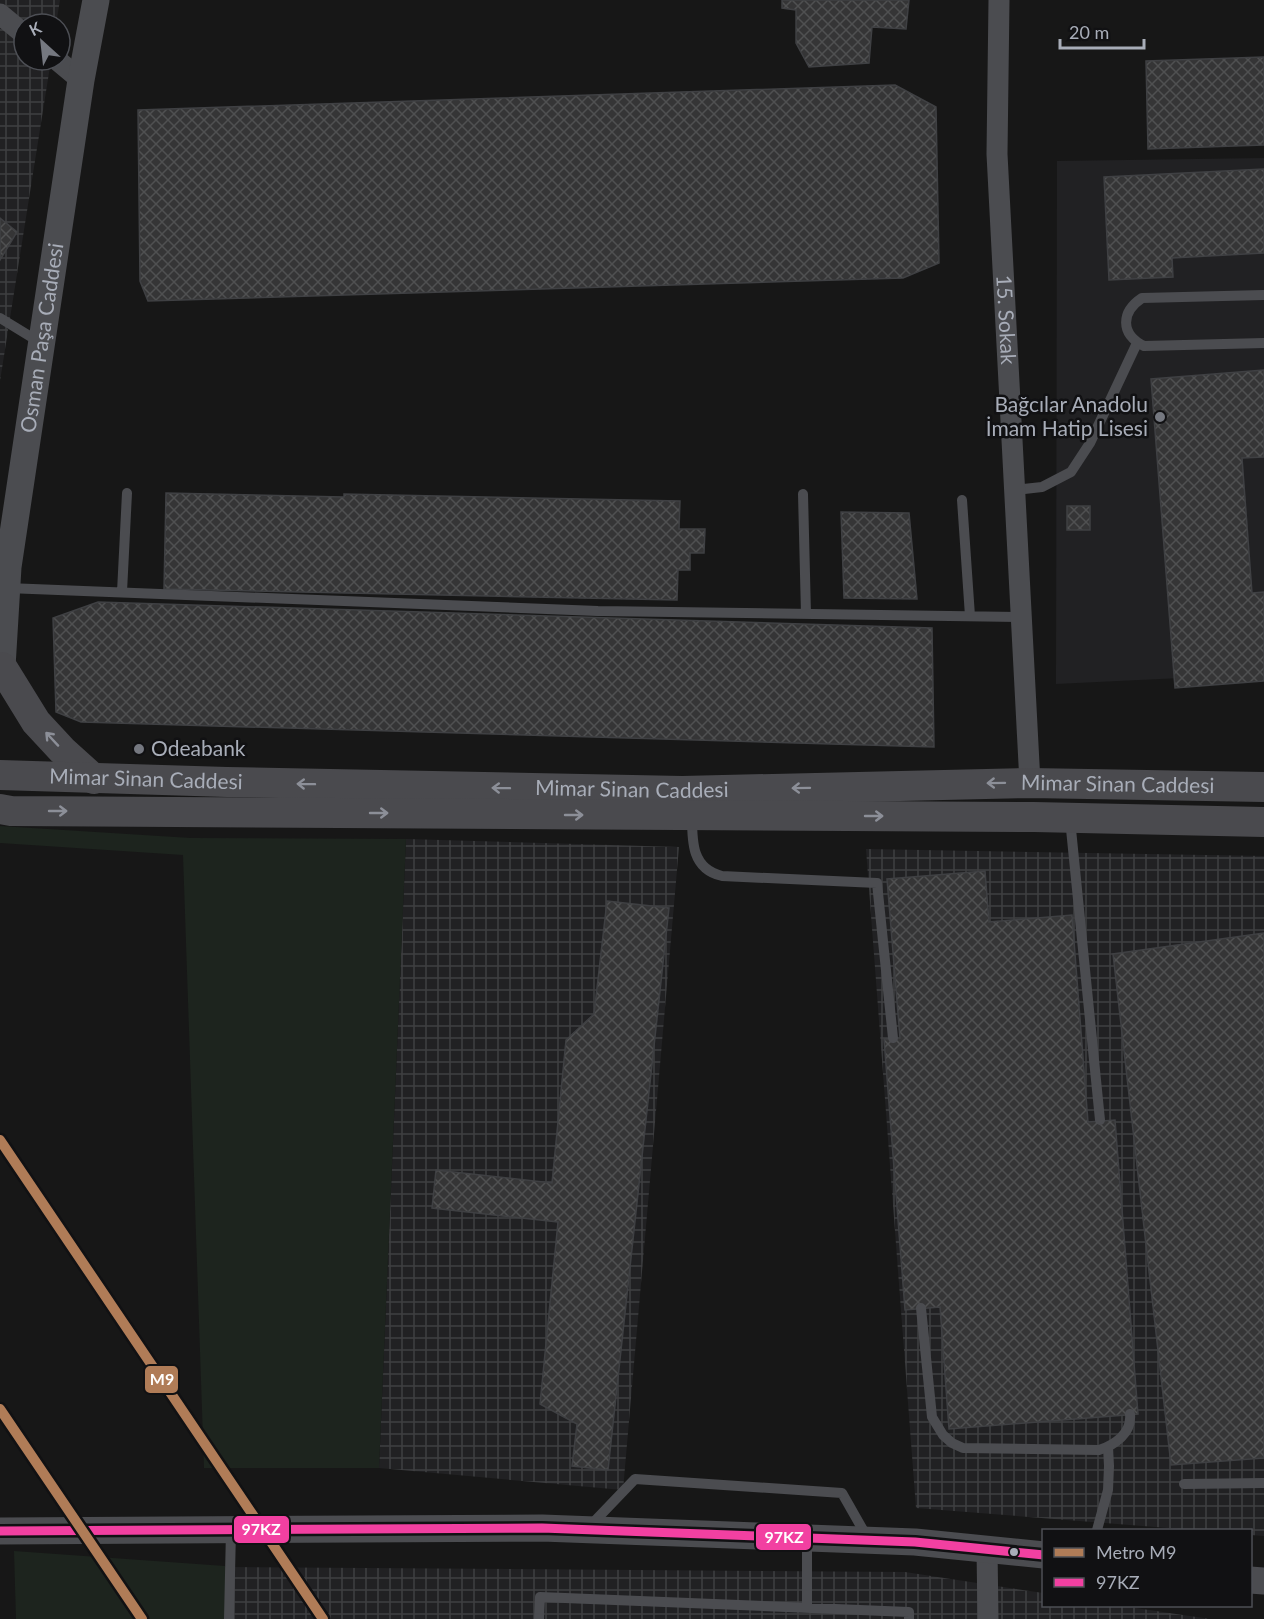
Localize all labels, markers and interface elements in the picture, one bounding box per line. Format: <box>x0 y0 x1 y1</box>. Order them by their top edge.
north arrow <box>12 12 72 72</box>
scale bar <box>1060 12 1144 50</box>
text: K <box>26 17 45 39</box>
text: 20 m <box>1069 21 1109 43</box>
street label: Osman Paşa Caddesi <box>14 241 67 434</box>
street label: 15. Sokak <box>992 274 1022 365</box>
place label: Bağcılar Anadolu İmam Hatip Lisesi <box>986 391 1148 440</box>
marker: Bağcılar Anadolu İmam Hatip Lisesi <box>1153 410 1167 424</box>
one-way arrow <box>45 731 59 746</box>
place label: Odeabank <box>151 735 246 760</box>
marker: Odeabank <box>132 742 146 756</box>
street label: Mimar Sinan Caddesi <box>49 763 243 793</box>
street label: Mimar Sinan Caddesi <box>1021 769 1215 797</box>
street label: Mimar Sinan Caddesi <box>535 774 729 802</box>
one-way arrow <box>296 778 316 790</box>
one-way arrow <box>986 778 1006 789</box>
one-way arrow <box>491 782 511 793</box>
one-way arrow <box>791 783 811 794</box>
one-way arrow <box>48 805 68 817</box>
one-way arrow <box>369 807 389 819</box>
one-way arrow <box>564 809 584 820</box>
one-way arrow <box>864 811 884 822</box>
line badge: M9 <box>144 1365 179 1394</box>
text: M9 <box>150 1369 174 1388</box>
line badge: 97KZ <box>233 1515 290 1544</box>
text: 97KZ <box>241 1519 281 1538</box>
line badge: 97KZ <box>755 1523 812 1551</box>
text: 97KZ <box>764 1527 804 1546</box>
legend <box>1042 1529 1252 1607</box>
text: Metro M9 <box>1096 1541 1176 1563</box>
unlabelled marker <box>1008 1546 1020 1558</box>
text: 97KZ <box>1096 1571 1140 1593</box>

